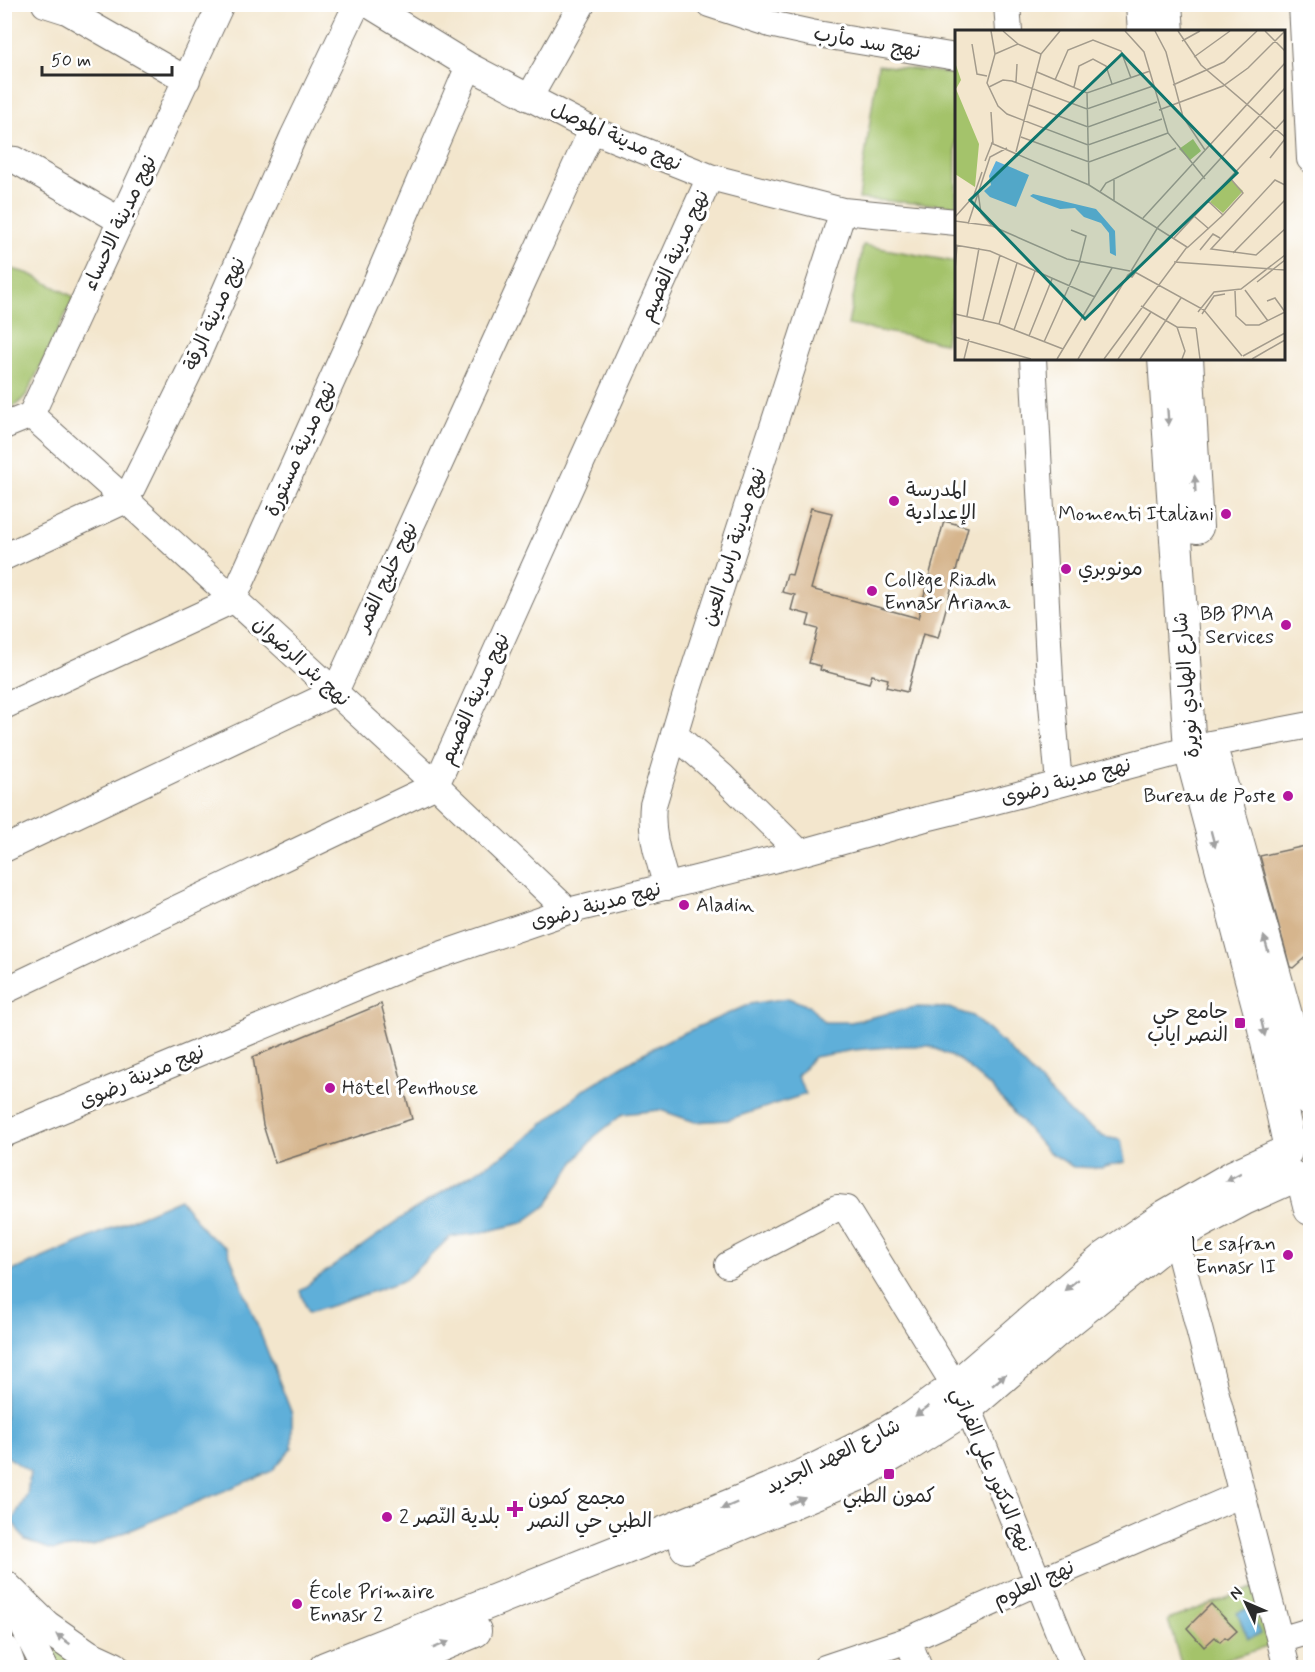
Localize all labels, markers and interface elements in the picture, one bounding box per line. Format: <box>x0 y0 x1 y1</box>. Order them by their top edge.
street label: نهج سد مأرب <box>811 20 923 66</box>
inset map <box>955 30 1285 360</box>
scale bar <box>42 39 172 77</box>
text: 50 m <box>51 49 91 73</box>
street label: نهج مدينة الموصل <box>546 96 686 178</box>
street label: نهج مدينة الاحساء <box>77 151 163 295</box>
street label: نهج مدينة القصيم <box>634 186 717 327</box>
street label: نهج مدينة الرقة <box>178 253 252 375</box>
street label: نهج مدينة مستورة <box>259 377 343 521</box>
one-way arrow <box>1163 407 1173 426</box>
street label: نهج مدينة راس العين <box>696 464 772 630</box>
one-way arrow <box>1190 475 1199 494</box>
place label: المدرسة الإعدادية <box>906 477 976 527</box>
marker: المدرسة الإعدادية <box>887 494 901 508</box>
place label: Momenti Italiani <box>1058 501 1214 528</box>
marker: Momenti Italiani <box>1219 507 1233 521</box>
street label: نهج خليج القمر <box>349 518 424 638</box>
place label: مونوبري <box>1078 556 1143 583</box>
marker: مونوبري <box>1059 562 1073 576</box>
place label: Collège Riadh Ennasr Ariana <box>884 567 1011 617</box>
marker: Collège Riadh Ennasr Ariana <box>865 584 879 598</box>
place label: BB PMA Services <box>1200 601 1274 651</box>
street label: نهج بئر الرضوان <box>246 611 356 713</box>
street label: شارع الهادي نويرة <box>1167 611 1207 759</box>
marker: BB PMA Services <box>1279 618 1293 632</box>
street label: نهج مدينة القصيم <box>434 629 517 770</box>
street label: نهج مدينة رضوى <box>998 752 1134 812</box>
place label: Bureau de Poste <box>1144 783 1276 810</box>
marker: Bureau de Poste <box>1281 789 1295 803</box>
one-way arrow <box>1209 830 1219 848</box>
street label: نهج مدينة رضوى <box>528 876 664 936</box>
place label: Aladin <box>696 892 754 919</box>
marker: Aladin <box>677 898 691 912</box>
one-way arrow <box>1261 935 1270 953</box>
place label: جامع حي النصر اياب <box>1147 999 1228 1049</box>
marker: جامع حي النصر اياب <box>1233 1016 1247 1030</box>
one-way arrow <box>1259 1018 1269 1037</box>
street label: نهج مدينة رضوى <box>75 1038 209 1116</box>
place label: Hôtel Penthouse <box>342 1075 478 1102</box>
marker: Hôtel Penthouse <box>323 1081 337 1095</box>
one-way arrow <box>1224 1172 1241 1182</box>
place label: Le safran Ennasr II <box>1191 1231 1276 1281</box>
marker: Le safran Ennasr II <box>1281 1248 1295 1262</box>
one-way arrow <box>1064 1278 1079 1291</box>
one-way arrow <box>991 1374 1006 1387</box>
street label: نهج الدكتور علي الفراتي <box>941 1383 1038 1558</box>
one-way arrow <box>915 1404 930 1416</box>
street label: شارع العهد الجديد <box>761 1413 905 1501</box>
marker: كمون الطبي <box>882 1467 896 1481</box>
place label: كمون الطبي <box>843 1483 935 1513</box>
place label: مجمع كمون الطبي حي النصر <box>526 1485 652 1538</box>
one-way arrow <box>788 1496 806 1505</box>
marker: مجمع كمون الطبي حي النصر <box>506 1500 524 1518</box>
one-way arrow <box>720 1502 738 1511</box>
place label: بلدية النّصر 2 <box>399 1504 500 1531</box>
marker: بلدية النّصر 2 <box>380 1510 394 1524</box>
street label: نهج العلوم <box>989 1554 1079 1614</box>
north arrow <box>1216 1573 1276 1633</box>
place label: École Primaire Ennasr 2 <box>309 1579 435 1629</box>
text: N <box>1225 1582 1248 1605</box>
marker: École Primaire Ennasr 2 <box>290 1597 304 1611</box>
one-way arrow <box>56 1633 72 1645</box>
one-way arrow <box>433 1640 451 1650</box>

